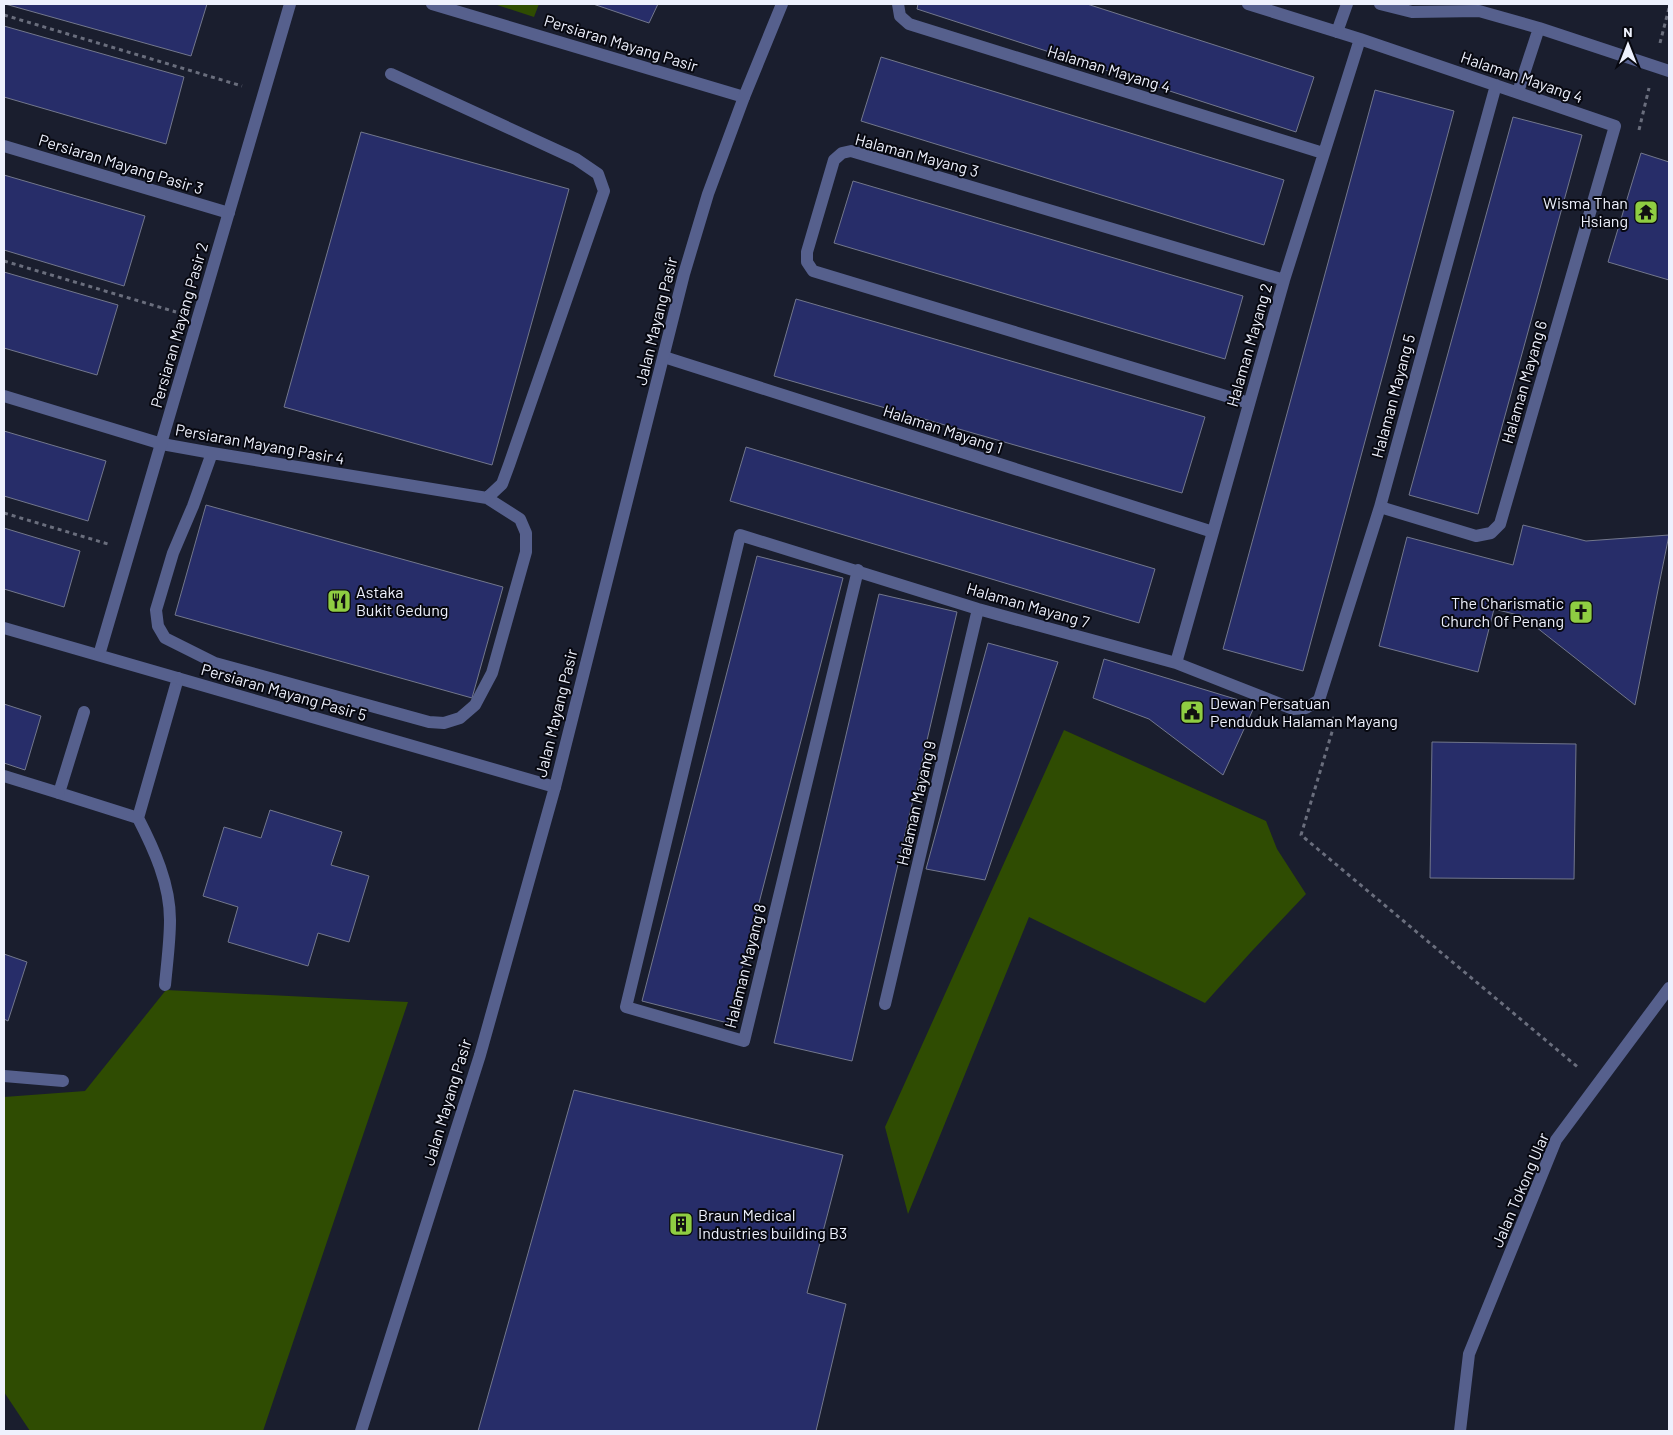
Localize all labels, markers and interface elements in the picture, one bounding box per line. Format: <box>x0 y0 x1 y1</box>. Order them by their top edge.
street label: Persiaran Mayang Pasir <box>542 10 700 75</box>
north arrow <box>1603 20 1653 70</box>
text: N <box>1623 23 1633 40</box>
street label: Halaman Mayang 4 <box>1045 41 1173 96</box>
street label: Halaman Mayang 4 <box>1459 47 1586 106</box>
street label: Persiaran Mayang Pasir 3 <box>37 129 206 198</box>
street label: Halaman Mayang 3 <box>853 129 981 180</box>
place label: Wisma Than Hsiang <box>1543 193 1628 230</box>
temple icon: Wisma Than Hsiang <box>1633 199 1659 225</box>
street label: Persiaran Mayang Pasir 2 <box>146 240 211 410</box>
street label: Jalan Mayang Pasir <box>630 255 681 387</box>
street label: Halaman Mayang 2 <box>1222 281 1275 409</box>
street label: Halaman Mayang 6 <box>1497 318 1550 446</box>
street label: Halaman Mayang 5 <box>1367 332 1418 460</box>
street label: Halaman Mayang 1 <box>881 400 1005 457</box>
street label: Persiaran Mayang Pasir 4 <box>174 419 346 468</box>
street label: Halaman Mayang 7 <box>965 578 1092 631</box>
place label: Astaka Bukit Gedung <box>356 582 448 619</box>
restaurant icon: Astaka Bukit Gedung <box>326 588 352 614</box>
place label: The Charismatic Church Of Penang <box>1441 593 1564 630</box>
church icon: The Charismatic Church Of Penang <box>1568 599 1594 625</box>
street label: Jalan Mayang Pasir <box>530 647 581 779</box>
street label: Persiaran Mayang Pasir 5 <box>199 659 369 724</box>
place label: Dewan Persatuan Penduduk Halaman Mayang <box>1210 693 1398 730</box>
public building icon: Dewan Persatuan Penduduk Halaman Mayang <box>1179 699 1205 725</box>
street label: Halaman Mayang 9 <box>892 739 939 867</box>
street label: Halaman Mayang 8 <box>720 902 769 1030</box>
street label: Jalan Mayang Pasir <box>418 1036 475 1168</box>
street label: Jalan Tokong Ular <box>1487 1129 1552 1250</box>
place label: Braun Medical Industries building B3 <box>698 1205 847 1242</box>
building icon: Braun Medical Industries building B3 <box>668 1211 694 1237</box>

